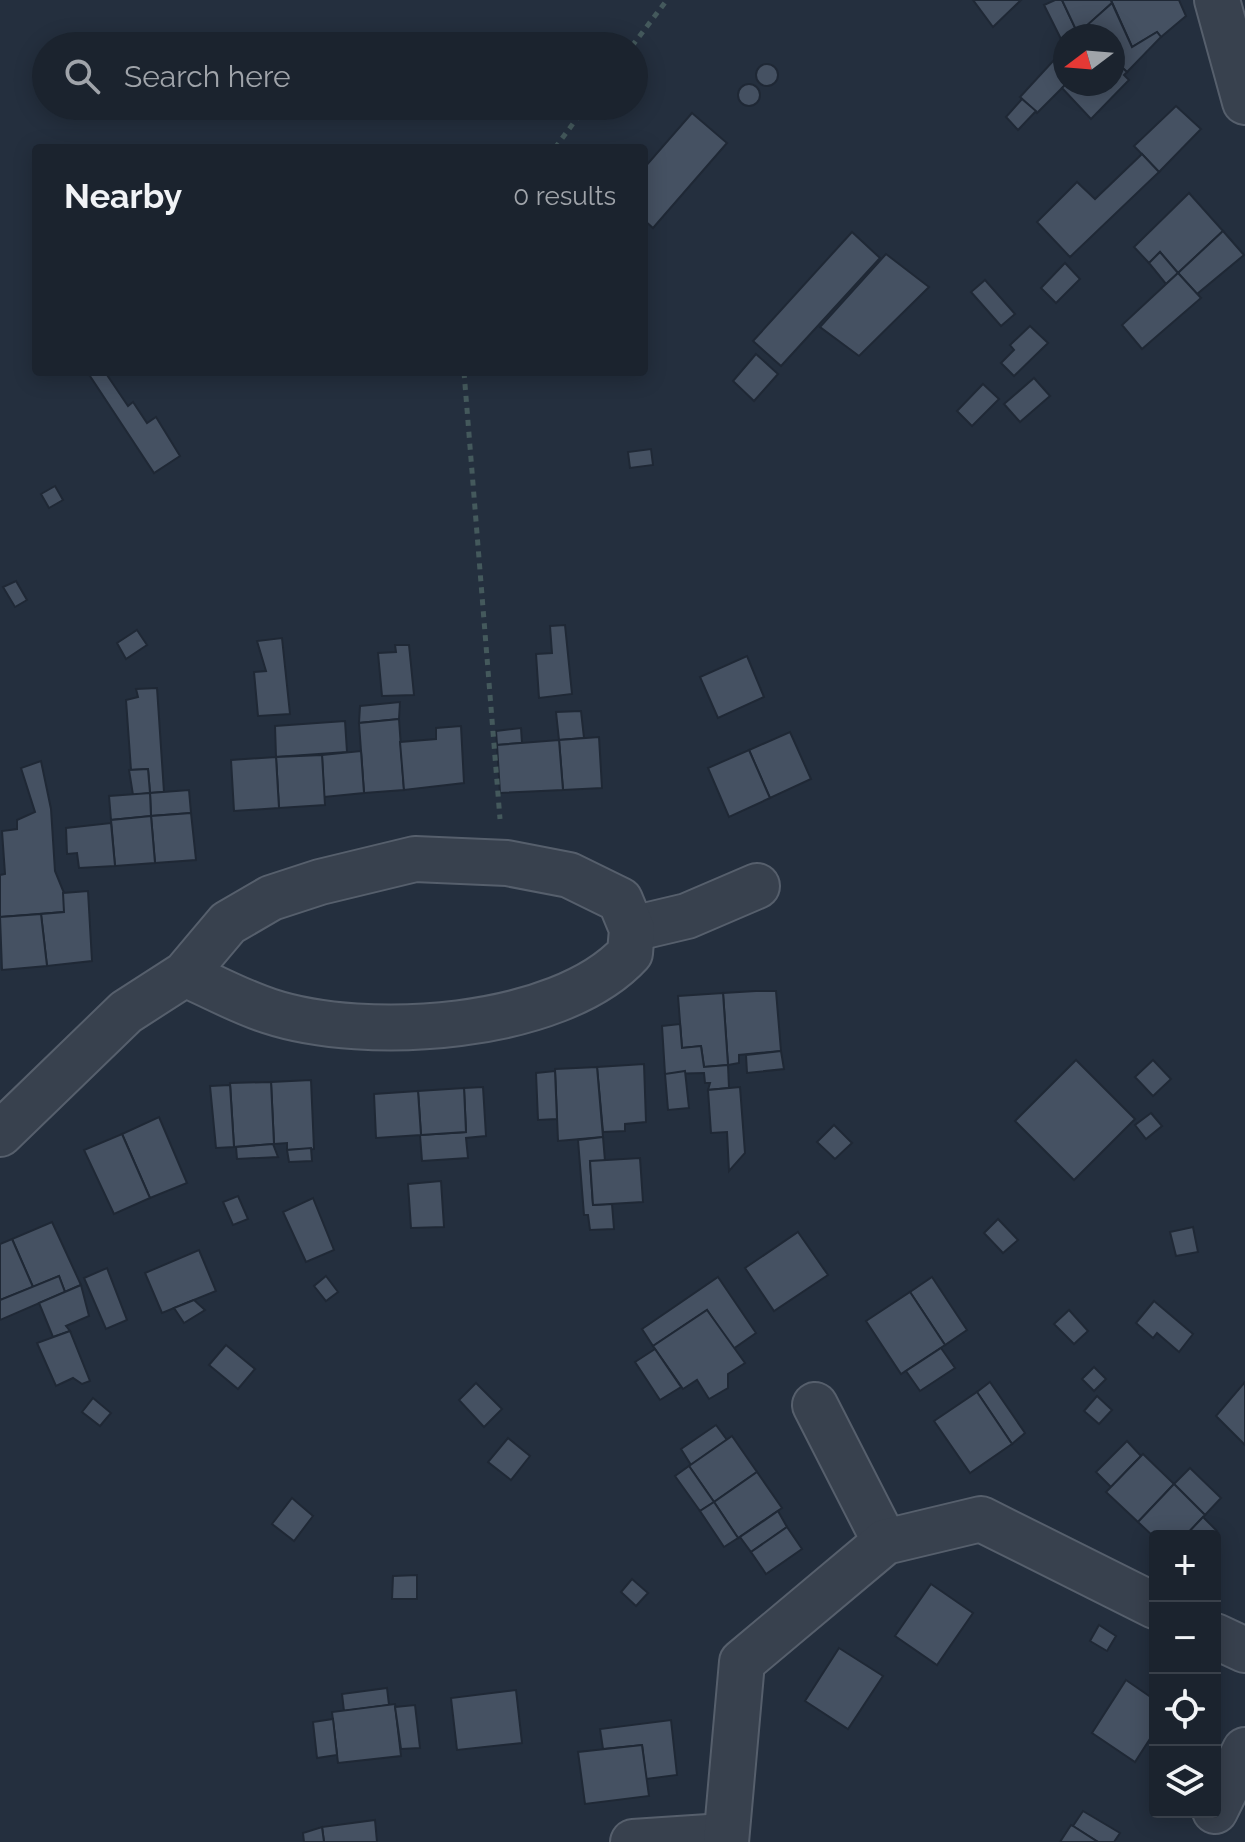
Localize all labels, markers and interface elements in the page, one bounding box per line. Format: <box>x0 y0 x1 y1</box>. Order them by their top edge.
north arrow <box>1053 24 1125 96</box>
search box <box>32 32 648 120</box>
icon: search <box>60 54 104 98</box>
text: Search here <box>124 59 291 94</box>
text: Nearby <box>64 176 182 216</box>
text: 0 results <box>513 181 616 211</box>
map controls <box>1149 1530 1221 1818</box>
button: + <box>1149 1530 1221 1602</box>
button: − <box>1149 1602 1221 1674</box>
button: locate <box>1149 1674 1221 1746</box>
button: layers <box>1149 1746 1221 1818</box>

